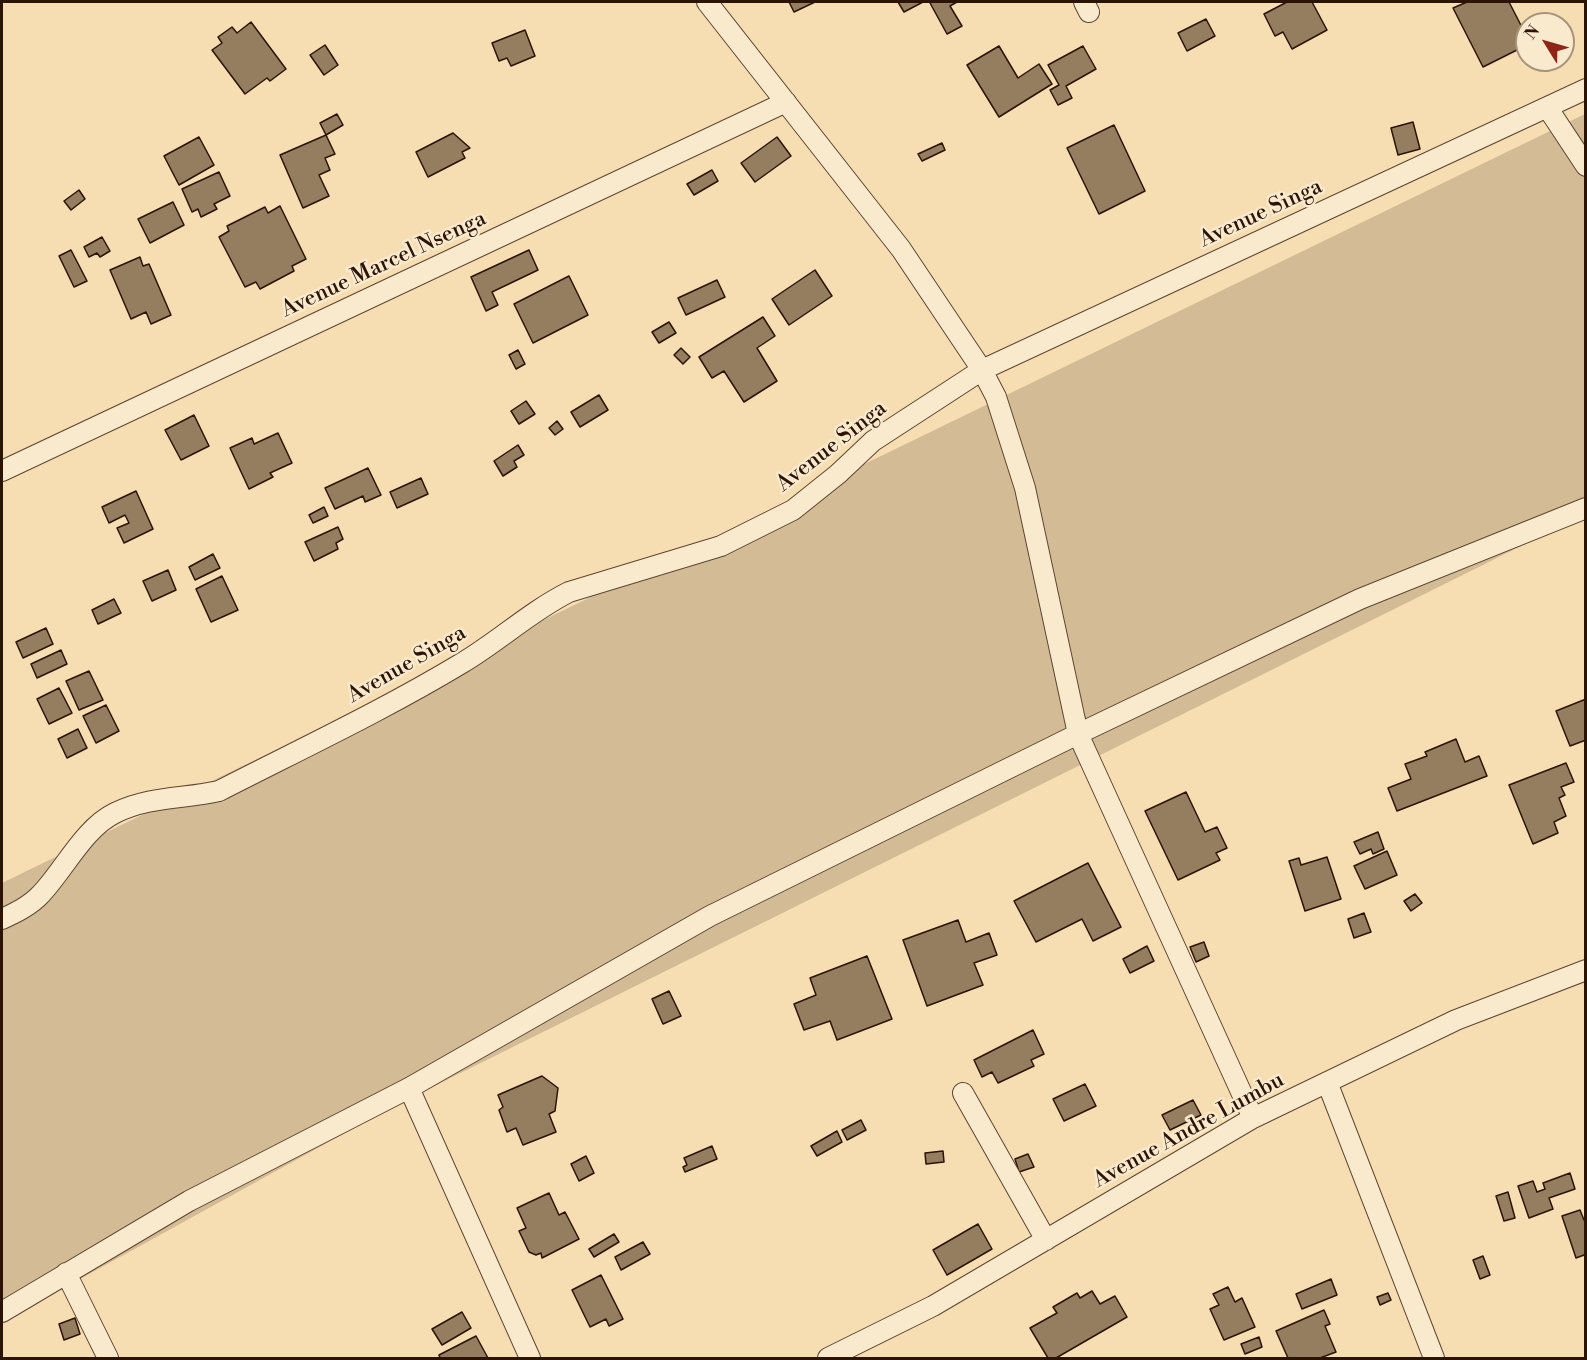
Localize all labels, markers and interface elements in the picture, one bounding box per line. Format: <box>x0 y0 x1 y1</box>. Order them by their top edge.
north arrow <box>1515 12 1575 72</box>
text: N <box>1520 21 1544 43</box>
street label: Avenue Singa <box>1195 174 1327 254</box>
street label: Avenue Marcel Nsenga <box>277 206 491 324</box>
street label: Avenue Singa <box>772 396 892 498</box>
street label: Avenue Singa <box>343 620 471 710</box>
street label: Avenue Andre Lumbu <box>1089 1068 1289 1194</box>

